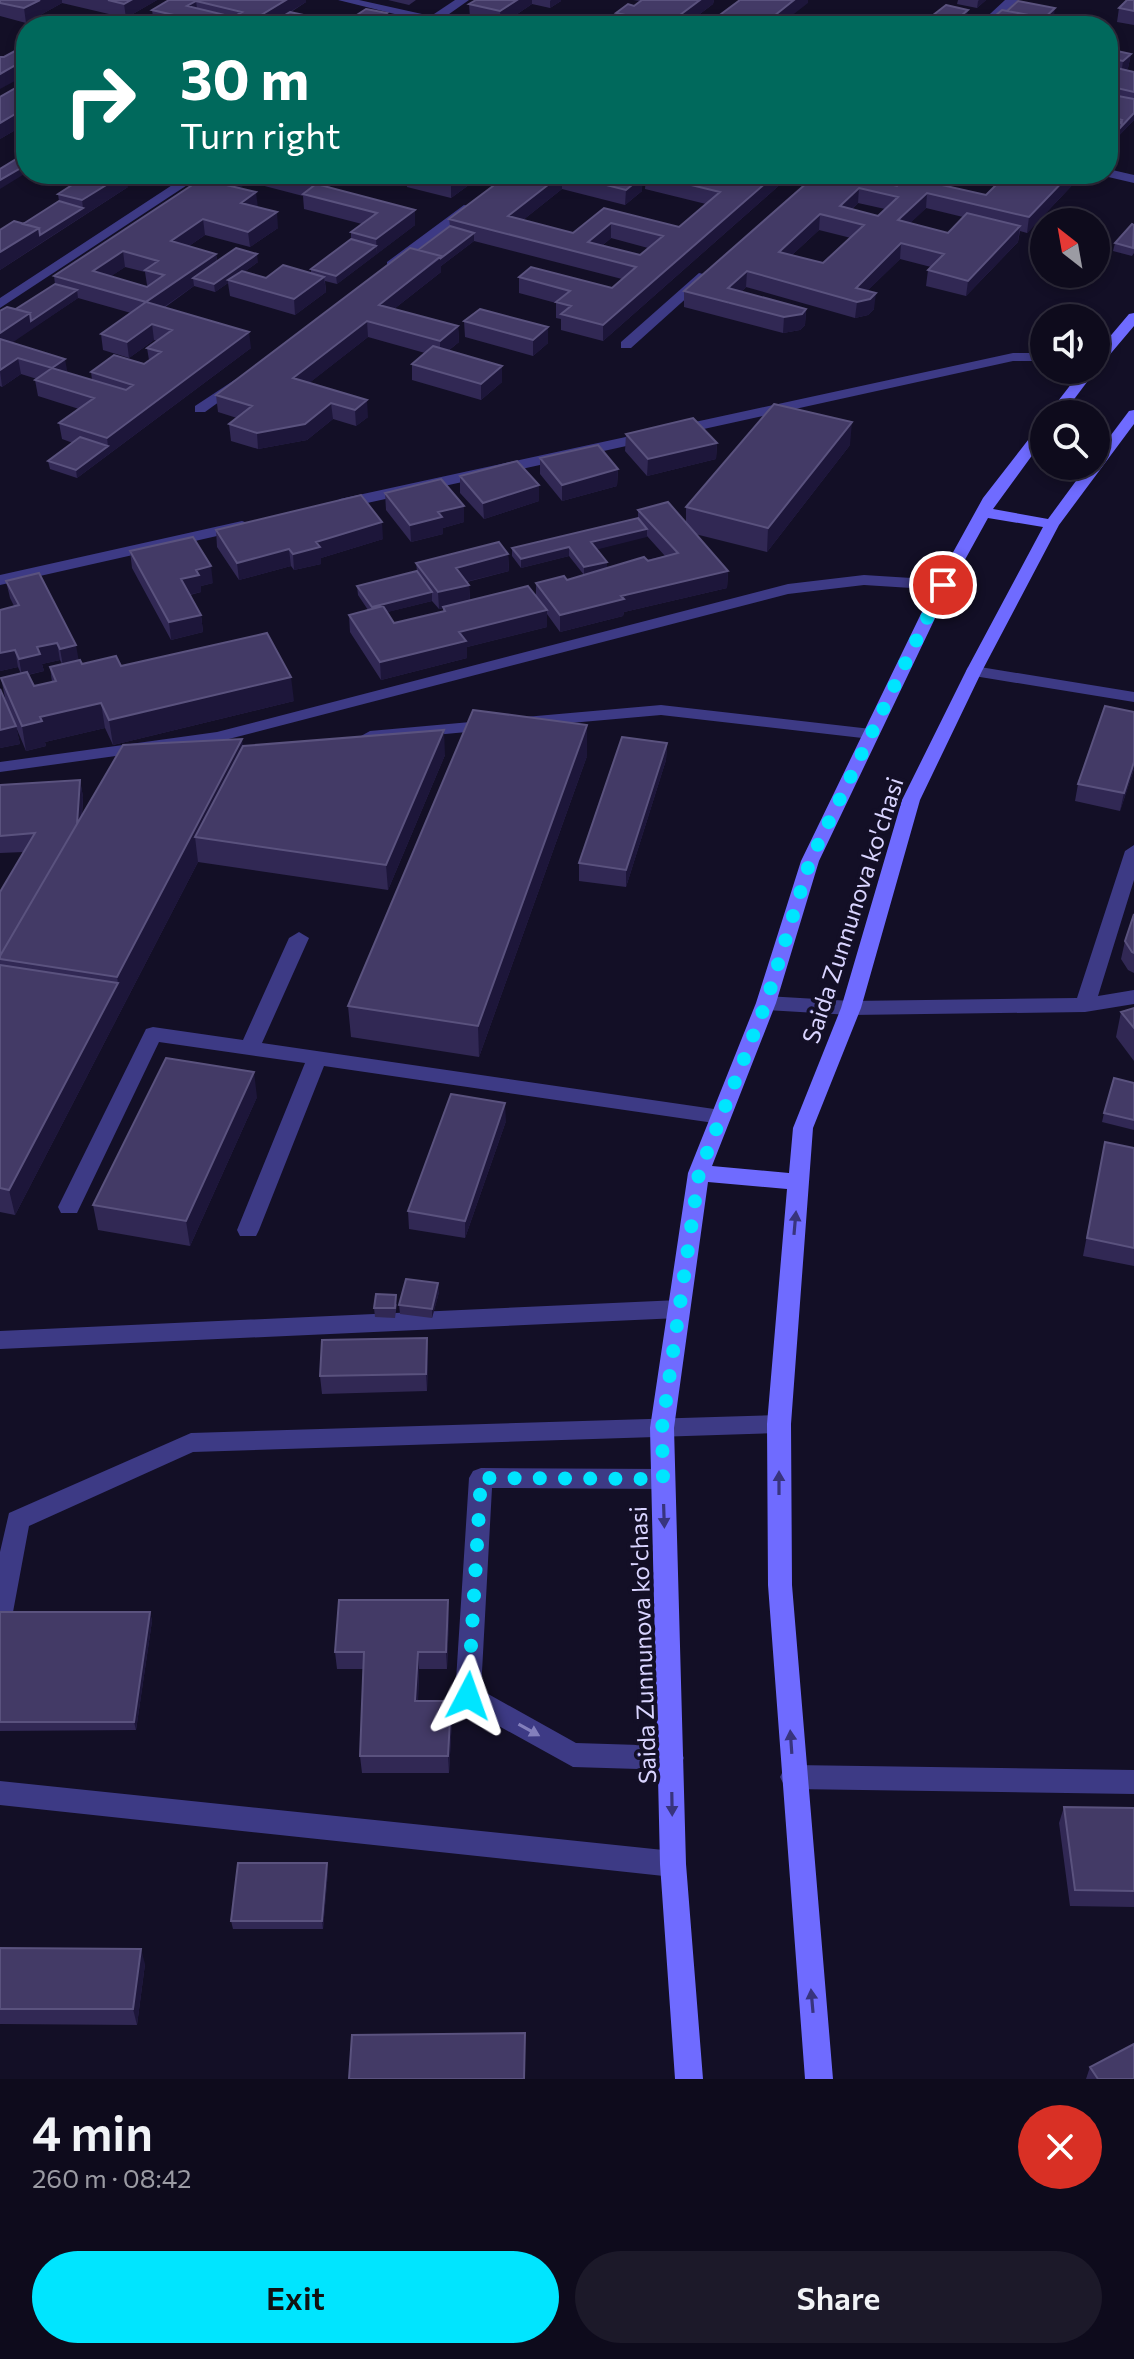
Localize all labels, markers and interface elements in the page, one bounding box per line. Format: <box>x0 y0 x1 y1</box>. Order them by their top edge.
text: 30 m <box>180 43 309 112</box>
icon: right <box>48 48 152 152</box>
text: Turn right <box>180 112 341 156</box>
north arrow <box>1030 208 1110 288</box>
map controls <box>1030 208 1110 480</box>
button: sound <box>1030 304 1110 384</box>
button: search <box>1030 400 1110 480</box>
pin <box>909 551 977 619</box>
icon: arrive <box>921 563 965 607</box>
street label: Saida Zunnunova ko'chasi <box>795 773 909 1047</box>
one-way arrow <box>789 1210 802 1235</box>
one-way arrow <box>773 1470 785 1495</box>
one-way arrow <box>658 1504 670 1529</box>
street label: Saida Zunnunova ko'chasi <box>623 1506 661 1784</box>
position arrow <box>426 1654 510 1738</box>
one-way arrow <box>518 1723 540 1737</box>
one-way arrow <box>784 1729 797 1754</box>
one-way arrow <box>666 1792 678 1817</box>
one-way arrow <box>806 1988 819 2013</box>
text: 4 min <box>32 2102 153 2161</box>
button: close <box>1018 2105 1102 2189</box>
text: 260 m · 08:42 <box>32 2162 191 2193</box>
button: Exit <box>32 2251 559 2343</box>
button: Share <box>575 2251 1102 2343</box>

